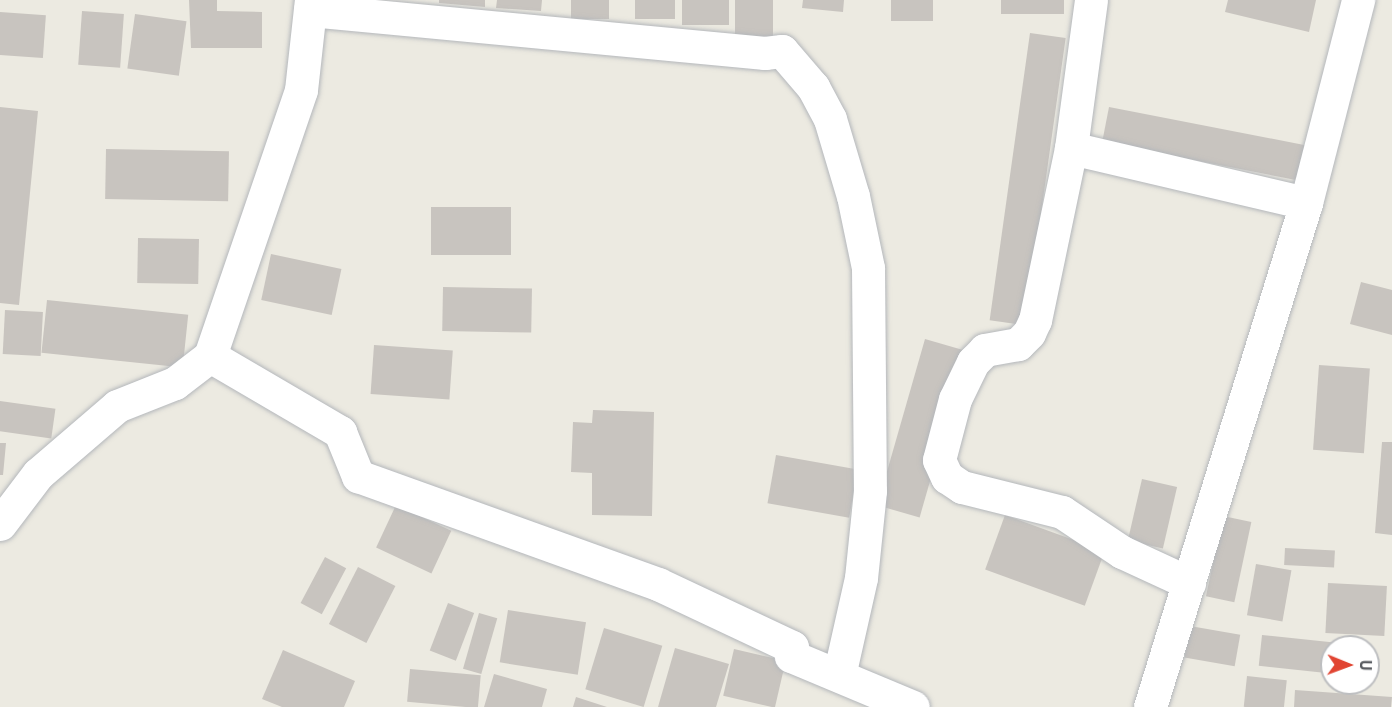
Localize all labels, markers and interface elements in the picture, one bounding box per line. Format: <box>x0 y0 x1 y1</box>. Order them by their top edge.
north arrow <box>1320 635 1380 695</box>
text: U <box>1356 660 1376 671</box>

